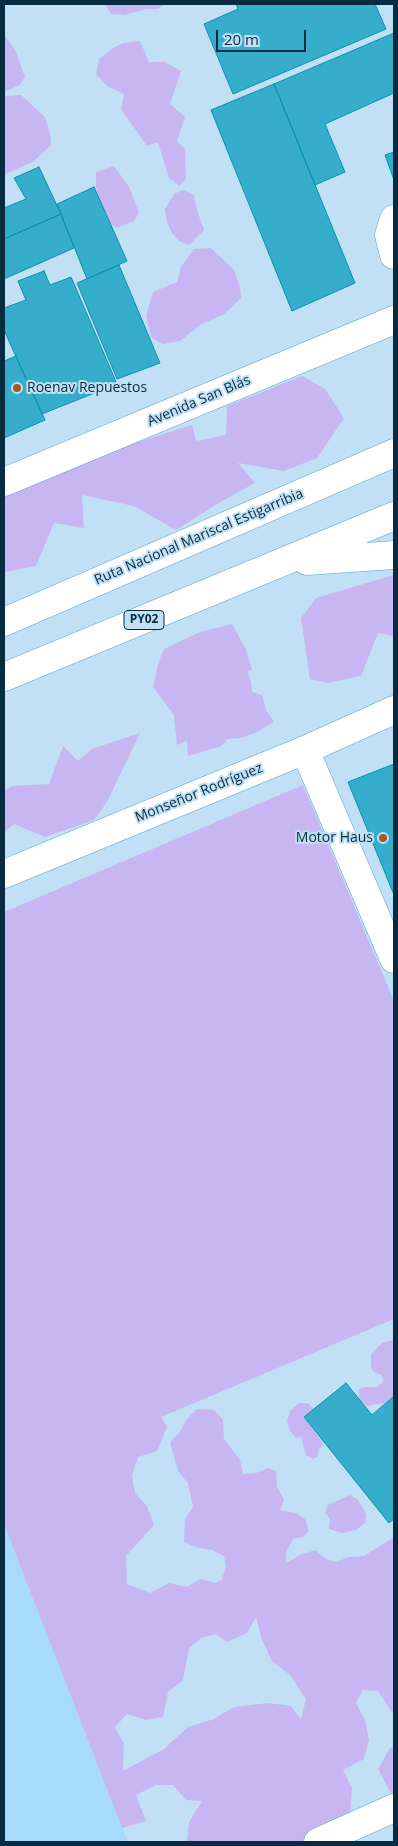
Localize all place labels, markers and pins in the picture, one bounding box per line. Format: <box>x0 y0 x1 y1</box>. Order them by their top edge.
place label: Roenav Repuestos <box>27 380 147 396</box>
marker: Roenav Repuestos <box>11 382 23 394</box>
place label: Motor Haus <box>296 830 373 846</box>
marker: Motor Haus <box>377 832 389 844</box>

